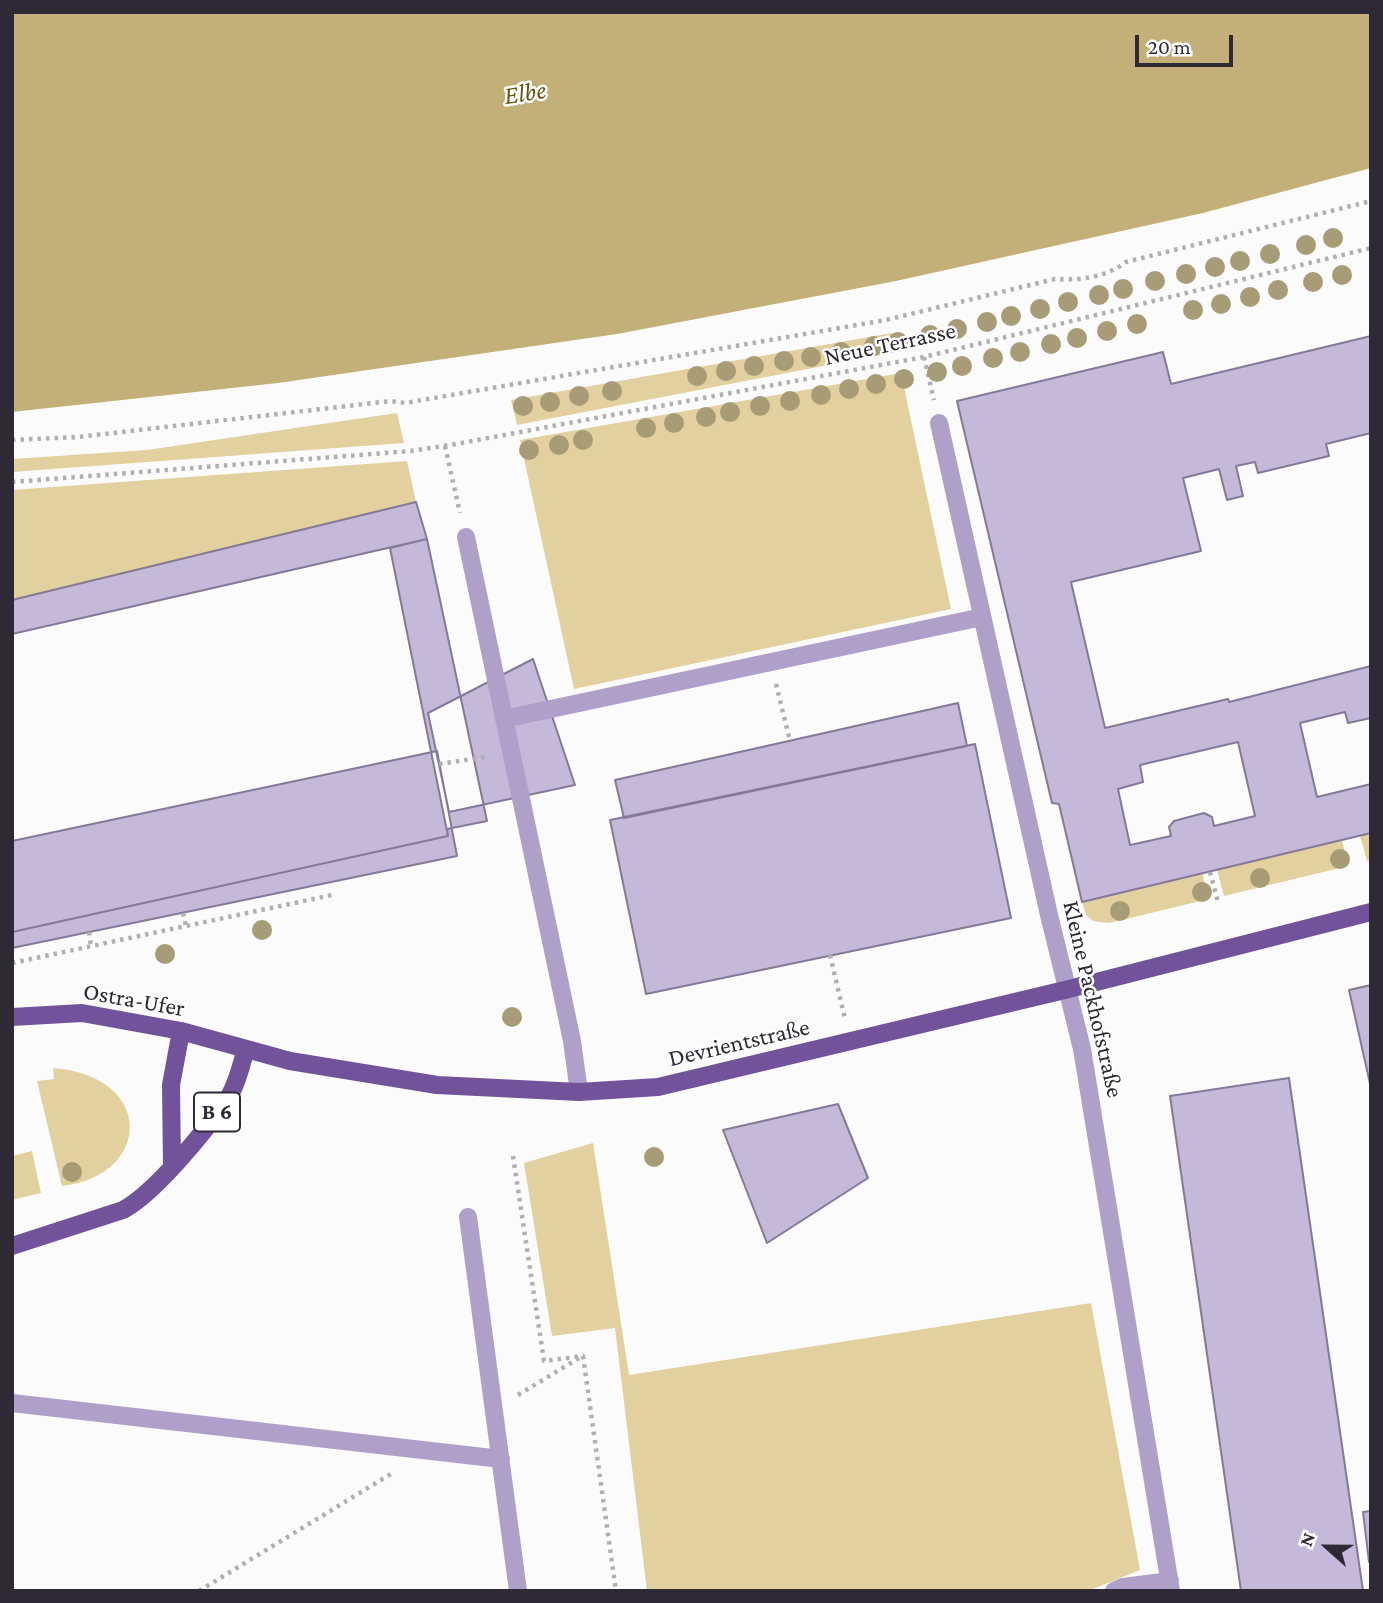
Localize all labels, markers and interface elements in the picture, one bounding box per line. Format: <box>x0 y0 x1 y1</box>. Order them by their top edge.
scale bar <box>1138 21 1236 65</box>
text: 20 m <box>1148 35 1191 59</box>
water label: Elbe <box>502 74 548 112</box>
street label: Neue Terrasse <box>822 316 958 372</box>
street label: Kleine Packhofstraße <box>1056 898 1130 1100</box>
street label: Ostra-Ufer <box>81 977 187 1023</box>
street label: Devrientstraße <box>666 1013 812 1073</box>
road number: B 6 <box>194 1092 240 1132</box>
north arrow <box>1292 1512 1362 1582</box>
text: N <box>1295 1529 1319 1549</box>

